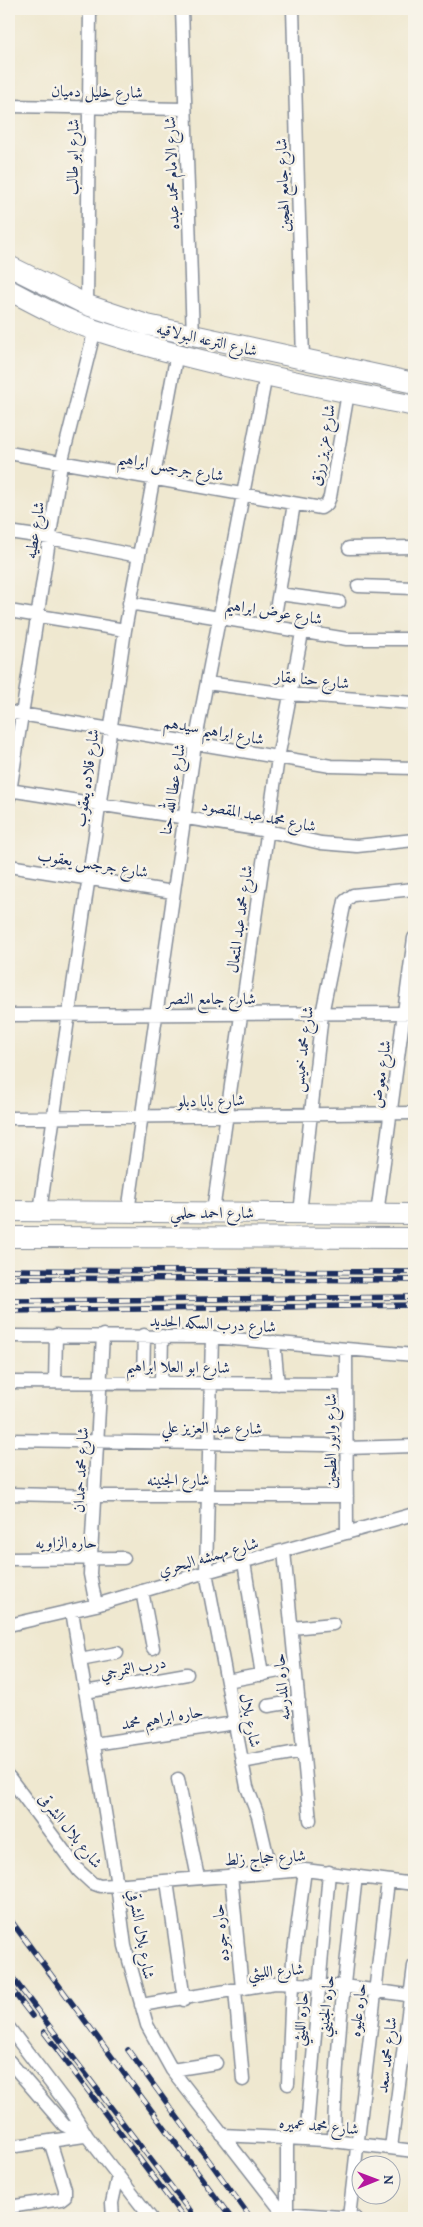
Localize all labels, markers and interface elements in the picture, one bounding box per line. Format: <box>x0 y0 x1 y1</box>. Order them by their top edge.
street label: شارع خليل دميان <box>51 78 143 106</box>
street label: شارع الامام محمد عبده <box>157 116 188 230</box>
street label: شارع ابو طالب <box>59 119 87 196</box>
street label: شارع جامع الهجين <box>268 138 300 232</box>
street label: شارع الترعه البولاقيه <box>154 316 260 364</box>
street label: شارع عزيز رزق <box>303 402 343 488</box>
street label: شارع جرجس ابراهيم <box>115 445 226 492</box>
street label: شارع عطيه <box>18 500 52 561</box>
street label: شارع عوض ابراهيم <box>223 591 324 635</box>
street label: شارع حنا مقار <box>271 663 351 697</box>
street label: شارع ابراهيم سيدهم <box>161 709 266 756</box>
street label: شارع قلاده يعقوب <box>67 727 107 829</box>
street label: شارع عطا الله حنا <box>153 742 193 837</box>
street label: شارع محمد عبد المقصود <box>199 792 318 840</box>
street label: شارع جرجس يعقوب <box>36 842 150 886</box>
street label: شارع محمد عبد المتعال <box>220 863 260 975</box>
street label: شارع جامع النصر <box>164 986 256 1014</box>
street label: شارع محمد خميس <box>285 1004 321 1094</box>
street label: شارع معوض <box>363 1039 399 1110</box>
street label: شارع بابا دبلو <box>175 1087 245 1115</box>
street label: شارع احمد حلمي <box>170 1200 254 1228</box>
street label: شارع درب السكه الحديد <box>149 1308 277 1340</box>
street label: شارع ابو العلا ابراهيم <box>126 1353 230 1384</box>
street label: شارع وابور الطحين <box>318 1393 344 1489</box>
street label: شارع عبد العزيز علي <box>161 1414 263 1444</box>
street label: شارع محمد حمدان <box>66 1426 96 1514</box>
street label: شارع الجنينه <box>147 1467 209 1493</box>
street label: حاره الزاويه <box>35 1530 97 1554</box>
street label: شارع مهمشه البحري <box>155 1530 262 1584</box>
street label: درب التمرجي <box>98 1649 168 1686</box>
street label: حاره المدرسه <box>266 1652 296 1722</box>
street label: شارع بلال <box>232 1691 268 1750</box>
street label: حاره ابراهيم محمد <box>119 1699 205 1740</box>
street label: شارع بلال الشرقى <box>31 1787 109 1874</box>
street label: شارع حجاج زلط <box>224 1843 307 1874</box>
street label: شارع بلال الشرقي <box>120 1887 162 1981</box>
street label: حاره جوده <box>205 1903 235 1963</box>
street label: شارع الليثي <box>247 1956 305 1988</box>
street label: حاره الجنيني <box>310 1974 344 2039</box>
street label: حاره عليوه <box>342 1982 372 2038</box>
street label: حاره الليثي <box>286 1991 318 2047</box>
street label: شارع محمد سعد <box>369 2016 405 2095</box>
street label: شارع محمد عميره <box>278 2110 360 2142</box>
north arrow <box>350 2154 400 2204</box>
text: N <box>379 2175 399 2185</box>

